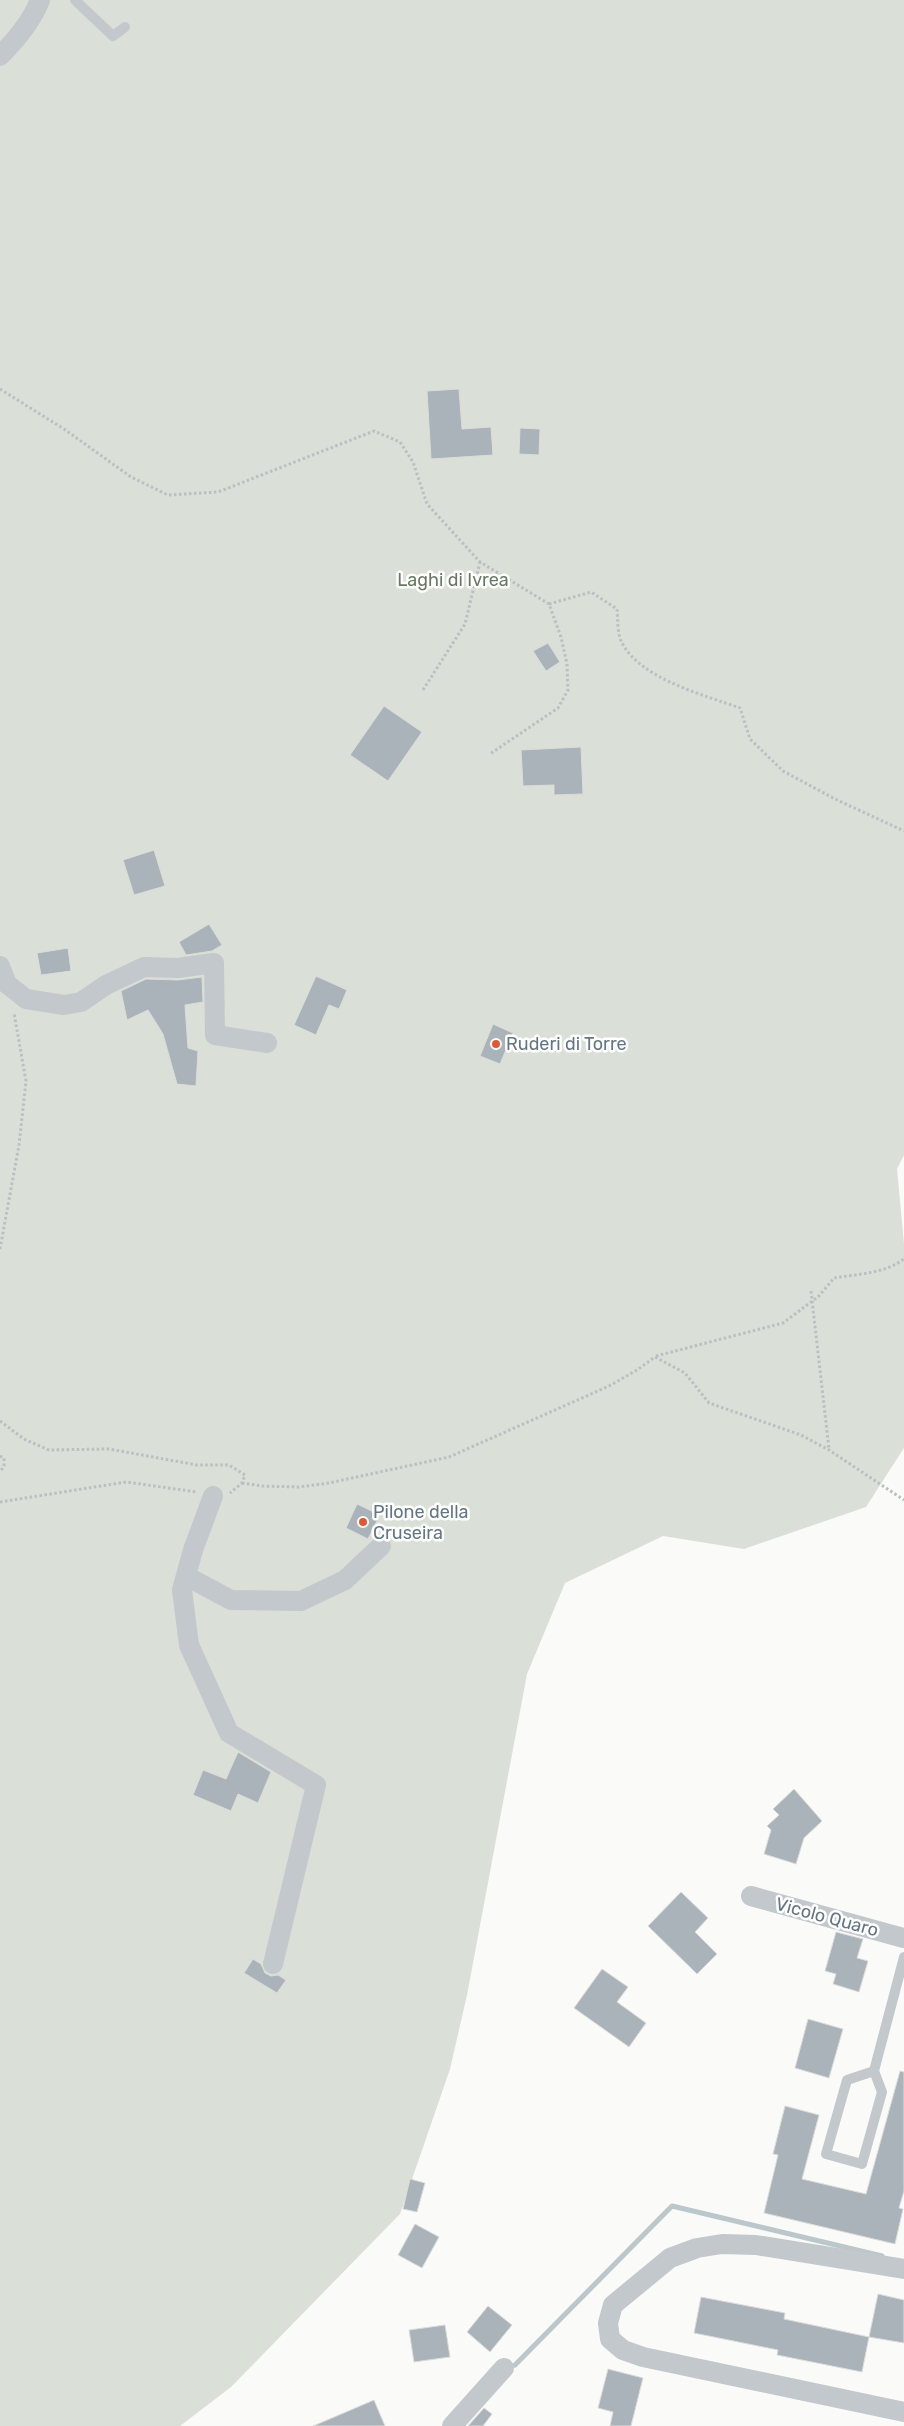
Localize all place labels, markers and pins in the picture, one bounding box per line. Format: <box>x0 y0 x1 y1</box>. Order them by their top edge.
place label: Ruderi di Torre <box>506 1033 627 1055</box>
marker: Ruderi di Torre <box>490 1038 502 1050</box>
place label: Pilone della Cruseira <box>373 1501 469 1544</box>
marker: Pilone della Cruseira <box>357 1516 369 1528</box>

